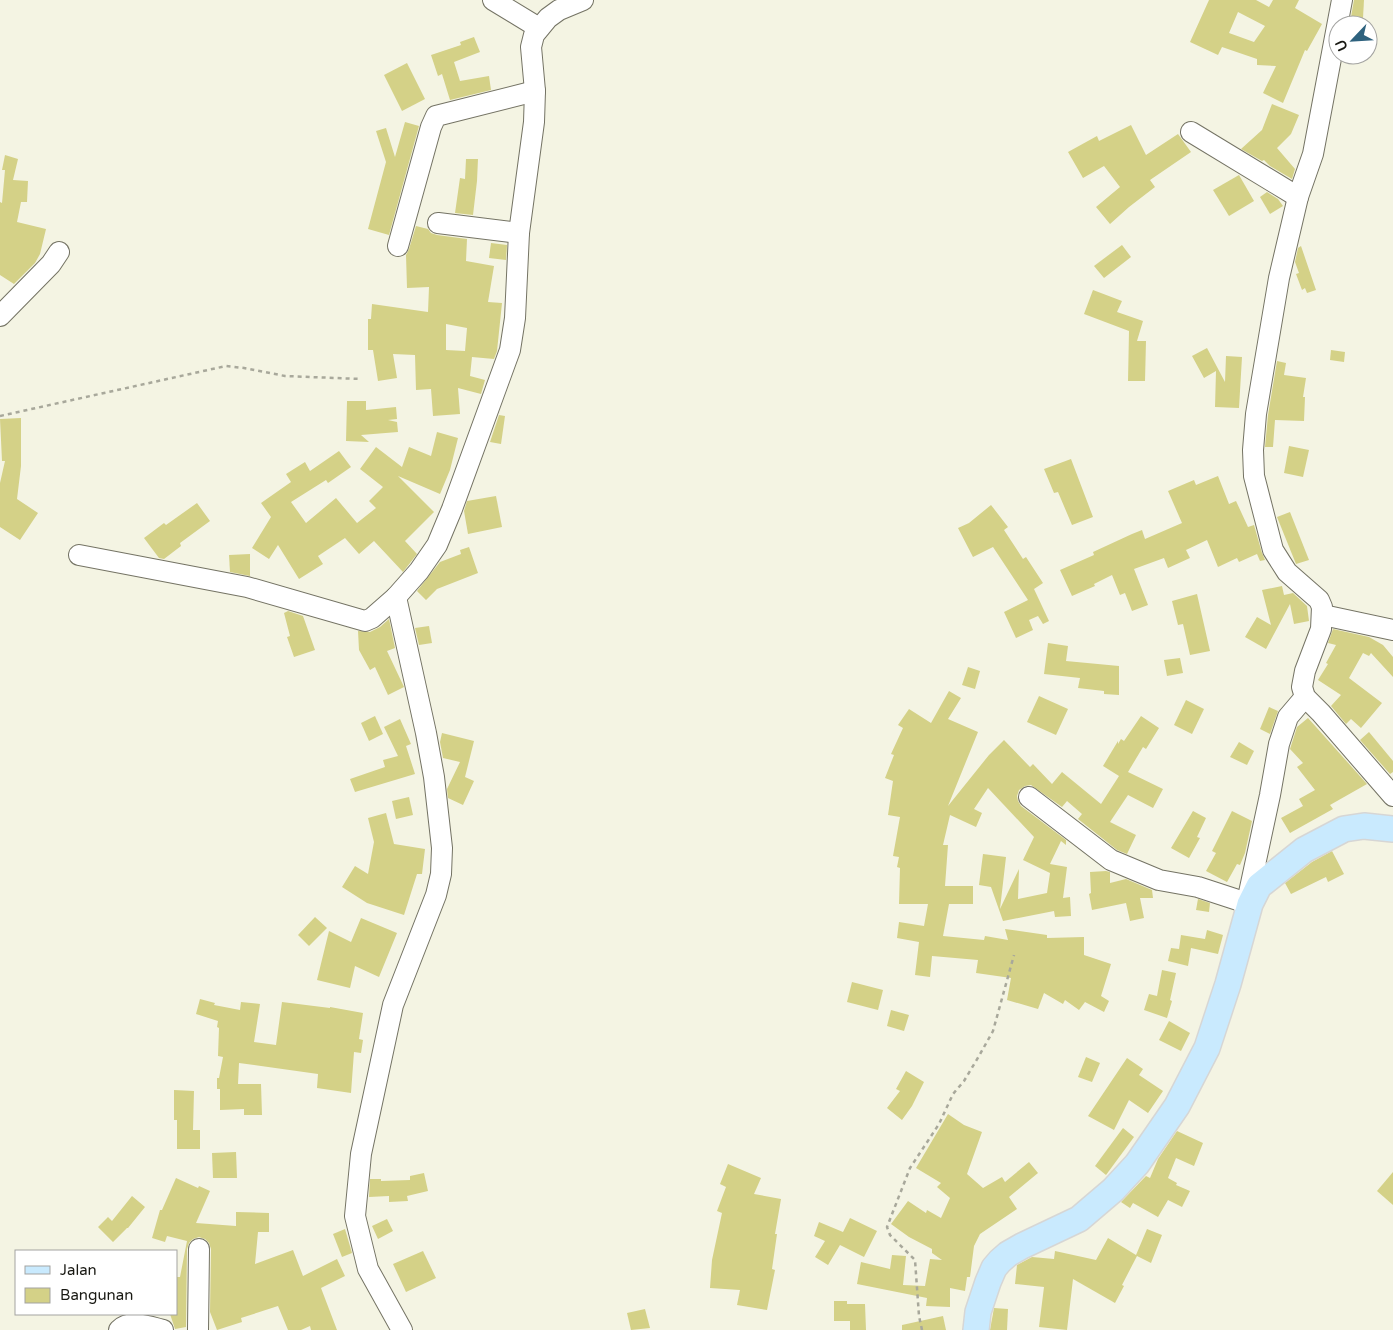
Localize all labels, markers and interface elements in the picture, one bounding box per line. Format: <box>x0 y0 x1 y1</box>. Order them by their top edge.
north arrow <box>1328 15 1378 65</box>
text: U <box>1332 37 1352 54</box>
legend <box>15 1250 178 1315</box>
text: Jalan <box>60 1261 97 1279</box>
text: Bangunan <box>60 1286 133 1304</box>

